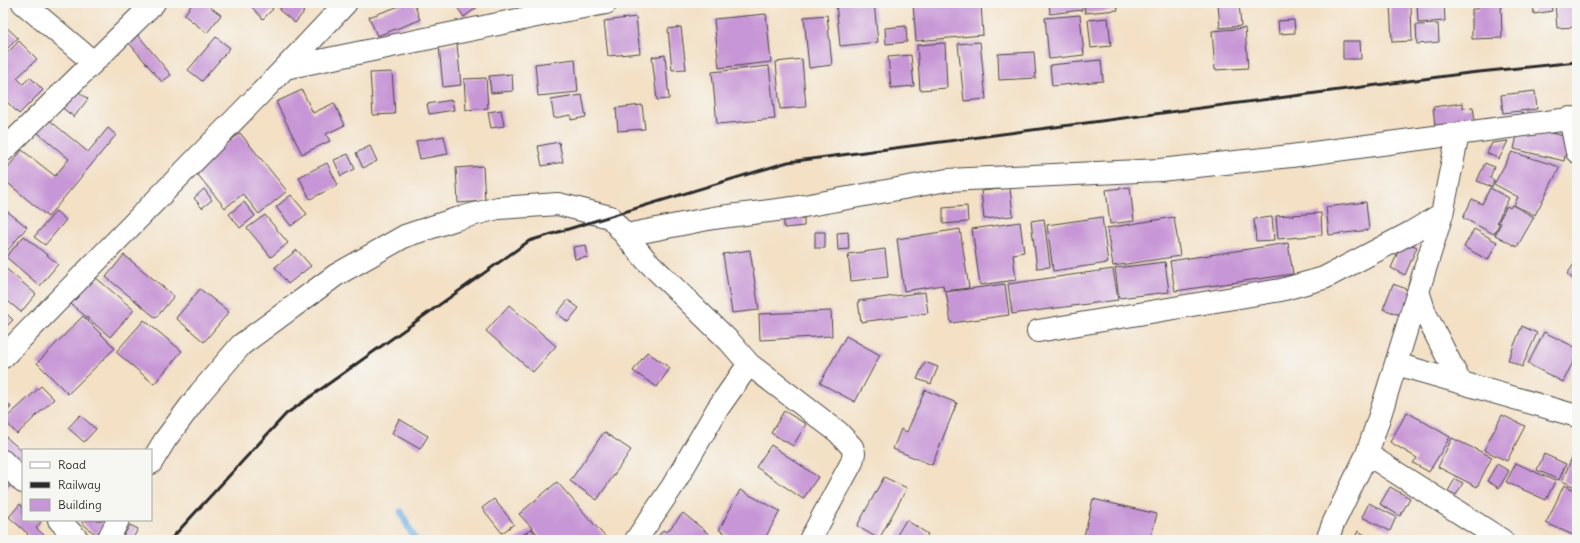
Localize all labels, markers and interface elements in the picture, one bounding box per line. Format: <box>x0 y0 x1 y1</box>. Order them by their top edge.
legend <box>22 449 152 521</box>
text: Road <box>58 457 86 472</box>
text: Railway <box>58 477 101 492</box>
text: Building <box>58 497 102 512</box>

